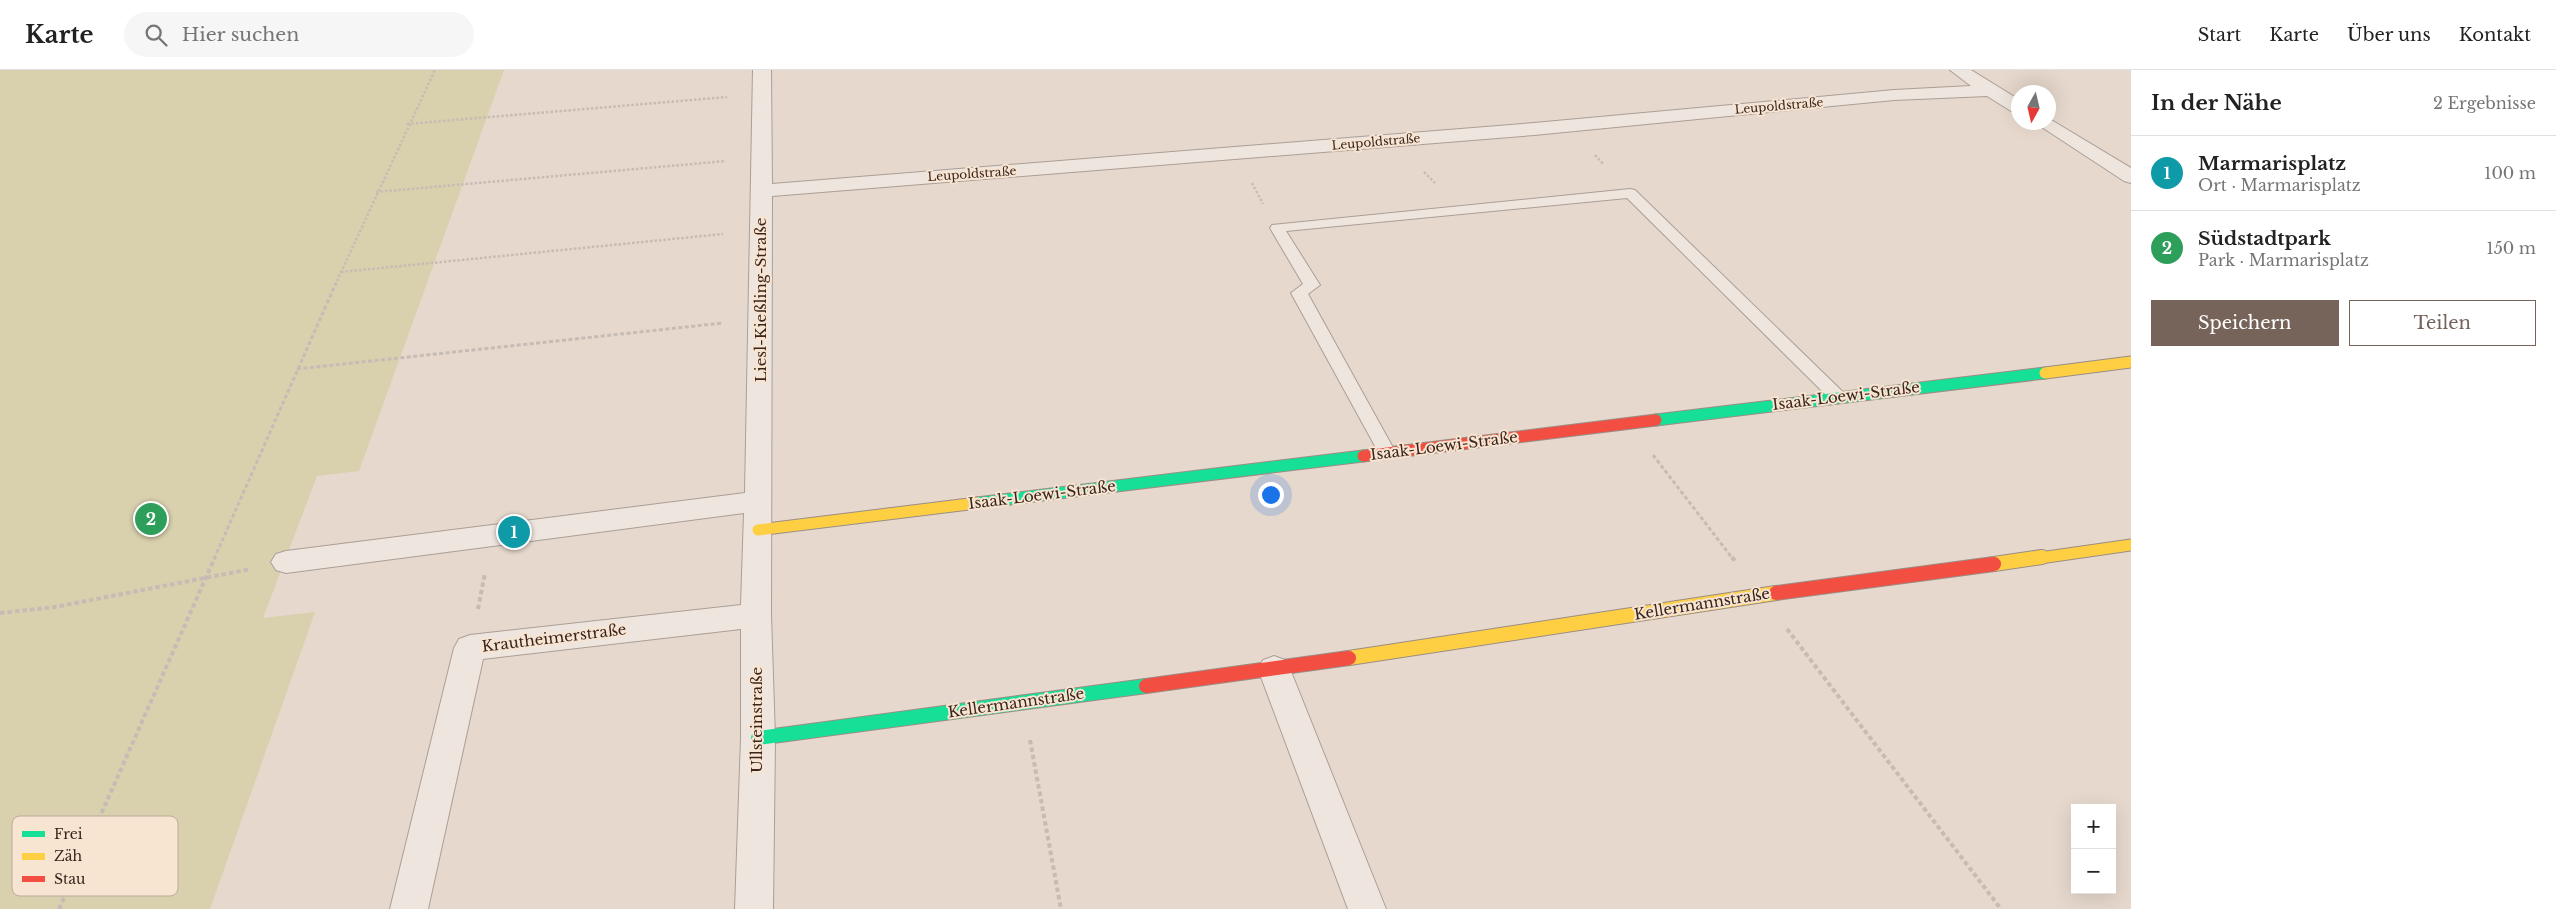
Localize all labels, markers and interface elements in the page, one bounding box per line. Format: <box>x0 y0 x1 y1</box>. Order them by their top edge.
search box <box>124 12 474 57</box>
text: Karte <box>25 20 94 49</box>
icon: search <box>142 21 170 49</box>
text: Hier suchen <box>182 23 299 46</box>
text: Start <box>2198 24 2241 46</box>
text: Karte <box>2269 24 2319 46</box>
text: Über uns <box>2347 24 2431 46</box>
text: Kontakt <box>2459 24 2531 46</box>
north arrow <box>2011 85 2056 130</box>
text: In der Nähe <box>2151 90 2282 116</box>
text: 2 Ergebnisse <box>2433 93 2536 113</box>
street label: Leupoldstraße <box>1734 94 1824 117</box>
street label: Leupoldstraße <box>1331 130 1421 153</box>
text: Marmarisplatz <box>2198 152 2346 175</box>
street label: Leupoldstraße <box>927 163 1017 184</box>
text: 1 <box>2164 163 2170 183</box>
text: 100 m <box>2484 163 2536 183</box>
text: Ort · Marmarisplatz <box>2198 175 2361 195</box>
street label: Liesl-Kießling-Straße <box>751 218 770 382</box>
text: Südstadtpark <box>2198 227 2331 250</box>
text: 2 <box>2162 238 2172 258</box>
text: 150 m <box>2487 238 2536 258</box>
text: Park · Marmarisplatz <box>2198 250 2369 270</box>
button: Speichern <box>2151 300 2339 346</box>
button: Teilen <box>2349 300 2536 346</box>
street label: Isaak-Loewi-Straße <box>1771 377 1921 414</box>
street label: Isaak-Loewi-Straße <box>1369 427 1519 464</box>
street label: Isaak-Loewi-Straße <box>967 476 1117 513</box>
your location <box>1258 482 1284 508</box>
pin: 2 <box>135 500 167 538</box>
pin: 1 <box>498 513 530 551</box>
street label: Kellermannstraße <box>1633 583 1771 624</box>
street label: Krautheimerstraße <box>481 619 627 656</box>
street label: Ullsteinstraße <box>747 667 766 773</box>
street label: Kellermannstraße <box>947 684 1085 721</box>
map controls <box>2071 804 2116 894</box>
button: + <box>2071 804 2116 849</box>
legend <box>12 816 178 896</box>
text: Frei <box>54 825 83 843</box>
text: Zäh <box>54 847 83 865</box>
button: − <box>2071 849 2116 894</box>
text: Stau <box>54 870 86 888</box>

